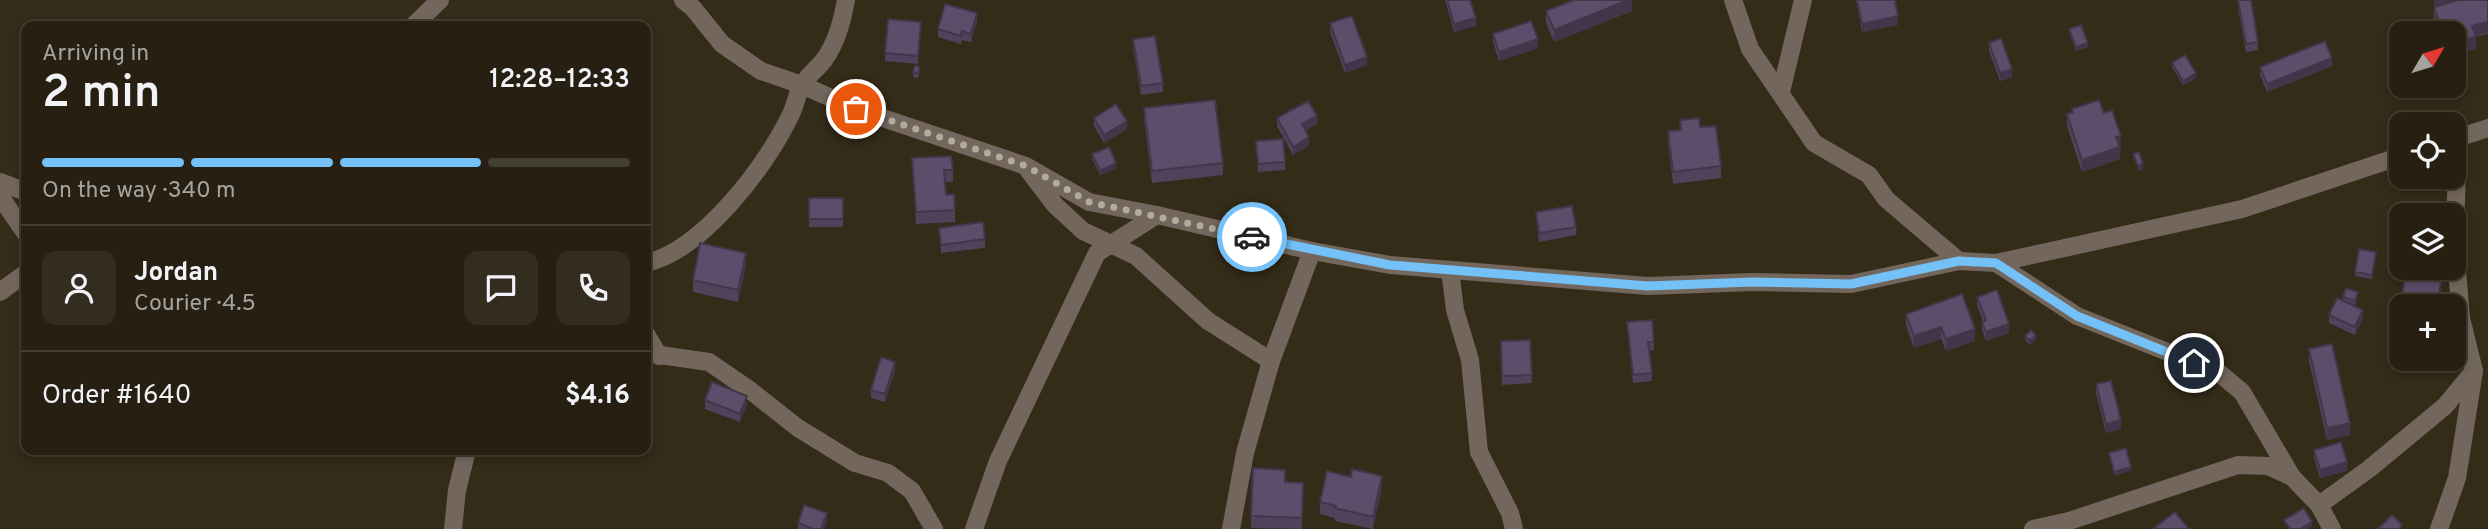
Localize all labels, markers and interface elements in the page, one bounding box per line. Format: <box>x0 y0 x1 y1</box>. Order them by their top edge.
north arrow <box>2389 21 2466 98</box>
map controls <box>2389 21 2466 371</box>
text: Arriving in <box>42 40 149 69</box>
text: 12:28–12:33 <box>489 64 630 97</box>
text: 2 min <box>42 65 161 124</box>
pin <box>826 79 886 139</box>
icon: bag <box>837 90 875 128</box>
button: locate <box>2389 112 2466 189</box>
text: On the way · 340 m <box>42 177 236 206</box>
courier <box>1217 202 1287 272</box>
button: layers <box>2389 203 2466 280</box>
icon: car <box>1233 218 1271 256</box>
button: person <box>42 251 116 325</box>
button: chat <box>464 251 538 325</box>
button: phone <box>556 251 630 325</box>
text: Jordan <box>134 257 218 290</box>
text: Courier · 4.5 <box>134 290 256 319</box>
button: + <box>2389 294 2466 371</box>
pin <box>2164 333 2224 393</box>
icon: home <box>2175 344 2213 382</box>
text: Order #1640 <box>42 380 191 413</box>
text: $4.16 <box>565 380 630 413</box>

